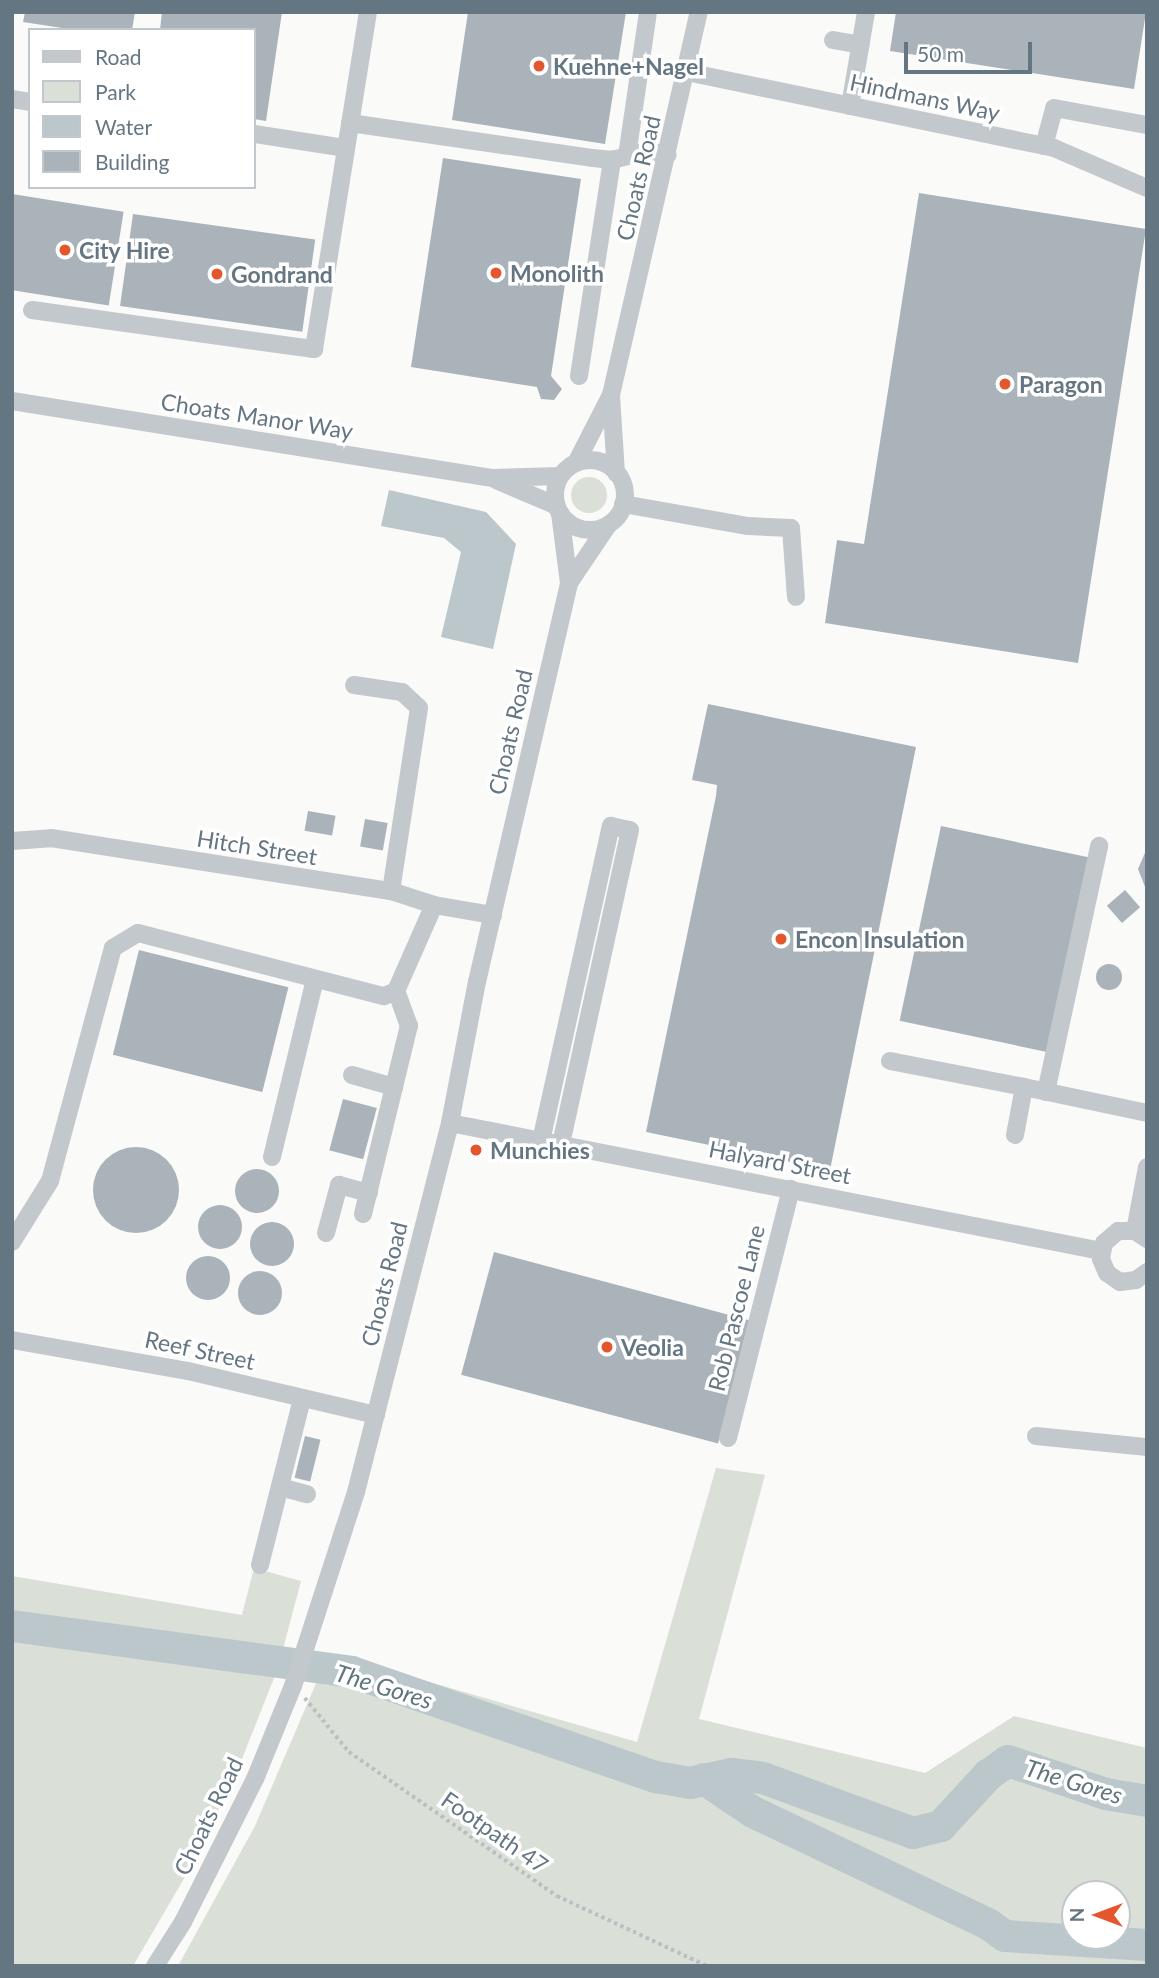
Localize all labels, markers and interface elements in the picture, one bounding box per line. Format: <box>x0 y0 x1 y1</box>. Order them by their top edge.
legend <box>28 28 256 189</box>
scale bar <box>907 28 1035 72</box>
text: 50 m <box>917 41 964 66</box>
text: Road <box>95 44 142 69</box>
place label: Kuehne+Nagel <box>553 52 704 80</box>
marker: Kuehne+Nagel <box>531 58 547 74</box>
street label: Hindmans Way <box>847 68 1003 126</box>
text: Park <box>95 79 136 104</box>
street label: Choats Road <box>610 113 666 243</box>
text: Water <box>95 114 152 139</box>
text: Building <box>95 149 170 174</box>
place label: City Hire <box>79 236 170 264</box>
marker: City Hire <box>57 242 73 258</box>
place label: Monolith <box>510 259 604 287</box>
place label: Gondrand <box>231 260 333 288</box>
marker: Monolith <box>488 265 504 281</box>
marker: Gondrand <box>209 266 225 282</box>
place label: Paragon <box>1019 370 1103 398</box>
marker: Paragon <box>997 376 1013 392</box>
street label: Choats Manor Way <box>159 387 355 445</box>
street label: Choats Road <box>482 667 538 797</box>
street label: Hitch Street <box>195 824 319 870</box>
place label: Encon Insulation <box>795 925 965 953</box>
marker: Encon Insulation <box>773 931 789 947</box>
street label: Halyard Street <box>707 1135 853 1189</box>
place label: Munchies <box>490 1136 590 1164</box>
marker: Munchies <box>468 1142 484 1158</box>
street label: Choats Road <box>355 1219 413 1349</box>
street label: Rob Pascoe Lane <box>702 1222 770 1394</box>
street label: Reef Street <box>142 1325 258 1375</box>
place label: Veolia <box>621 1333 684 1361</box>
marker: Veolia <box>599 1339 615 1355</box>
water label: The Gores <box>332 1658 436 1714</box>
street label: Choats Road <box>168 1753 248 1879</box>
water label: The Gores <box>1022 1753 1126 1809</box>
street label: Footpath 47 <box>436 1785 554 1879</box>
north arrow <box>1061 1880 1131 1950</box>
text: N <box>1065 1908 1088 1922</box>

